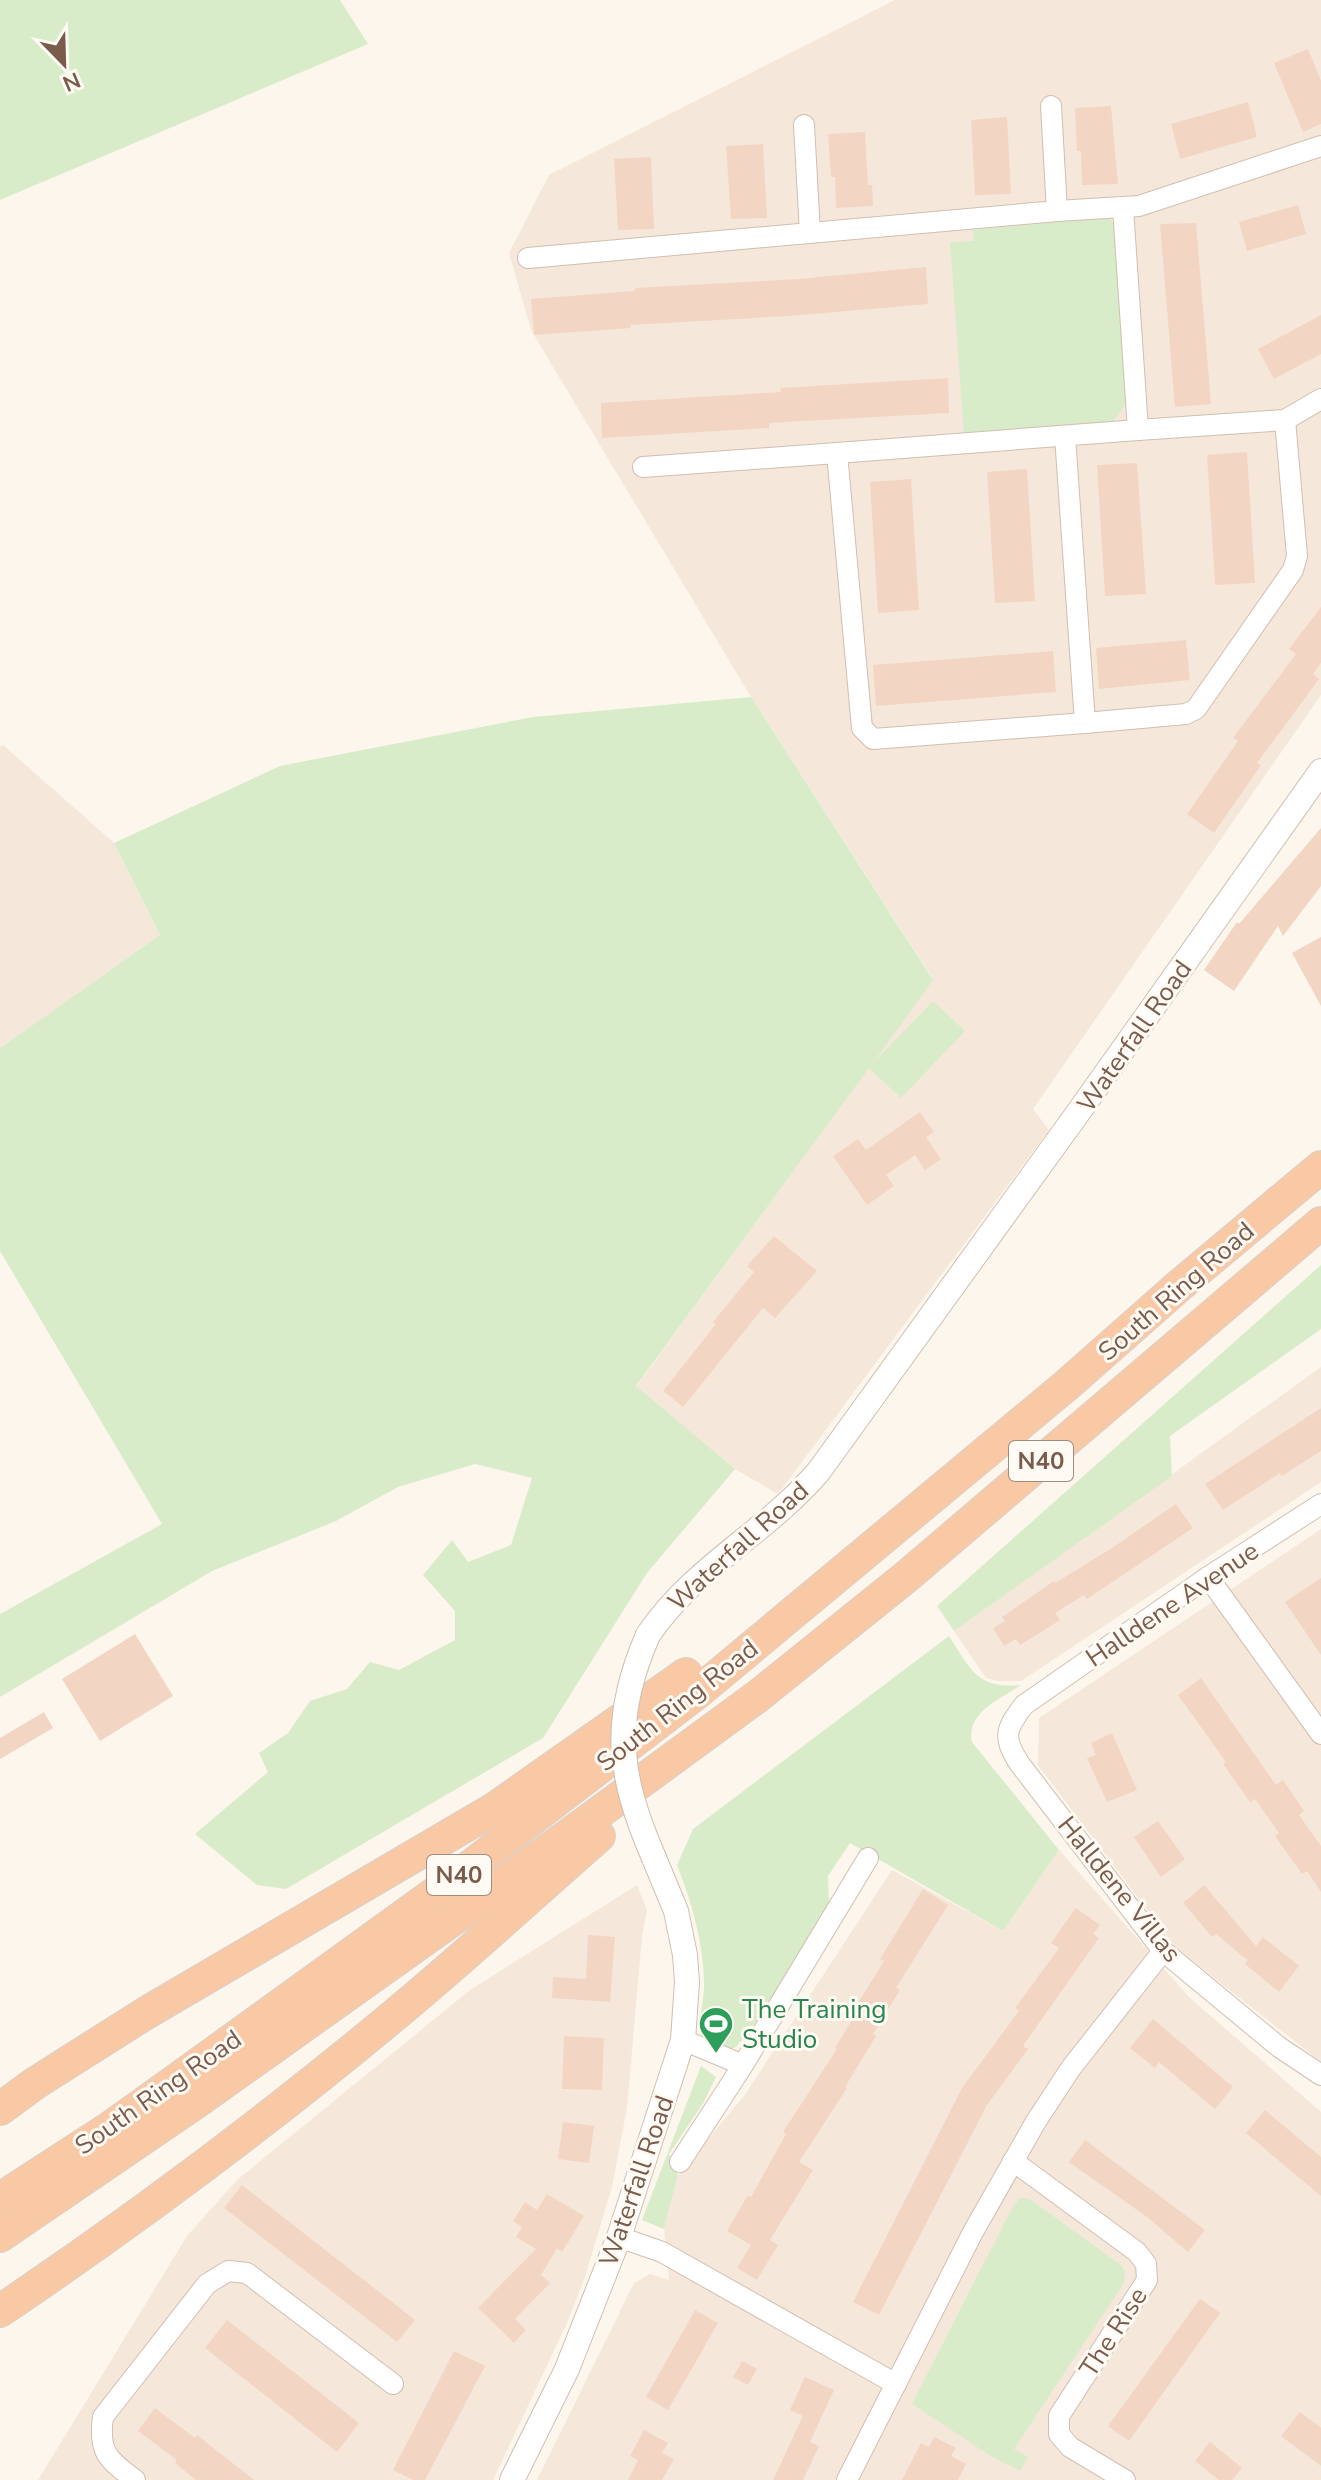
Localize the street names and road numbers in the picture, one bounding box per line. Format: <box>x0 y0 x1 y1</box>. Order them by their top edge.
street label: Waterfall Road <box>1069 953 1200 1119</box>
street label: South Ring Road <box>1091 1214 1262 1369</box>
road number: N40 <box>1009 1441 1073 1481</box>
street label: Waterfall Road <box>660 1474 816 1619</box>
street label: Halldene Avenue <box>1079 1534 1266 1675</box>
street label: South Ring Road <box>589 1631 765 1780</box>
street label: Halldene Villas <box>1050 1809 1189 1970</box>
road number: N40 <box>427 1855 491 1895</box>
street label: South Ring Road <box>68 2022 249 2163</box>
street label: Waterfall Road <box>591 2091 682 2271</box>
street label: The Rise <box>1071 2281 1156 2384</box>

